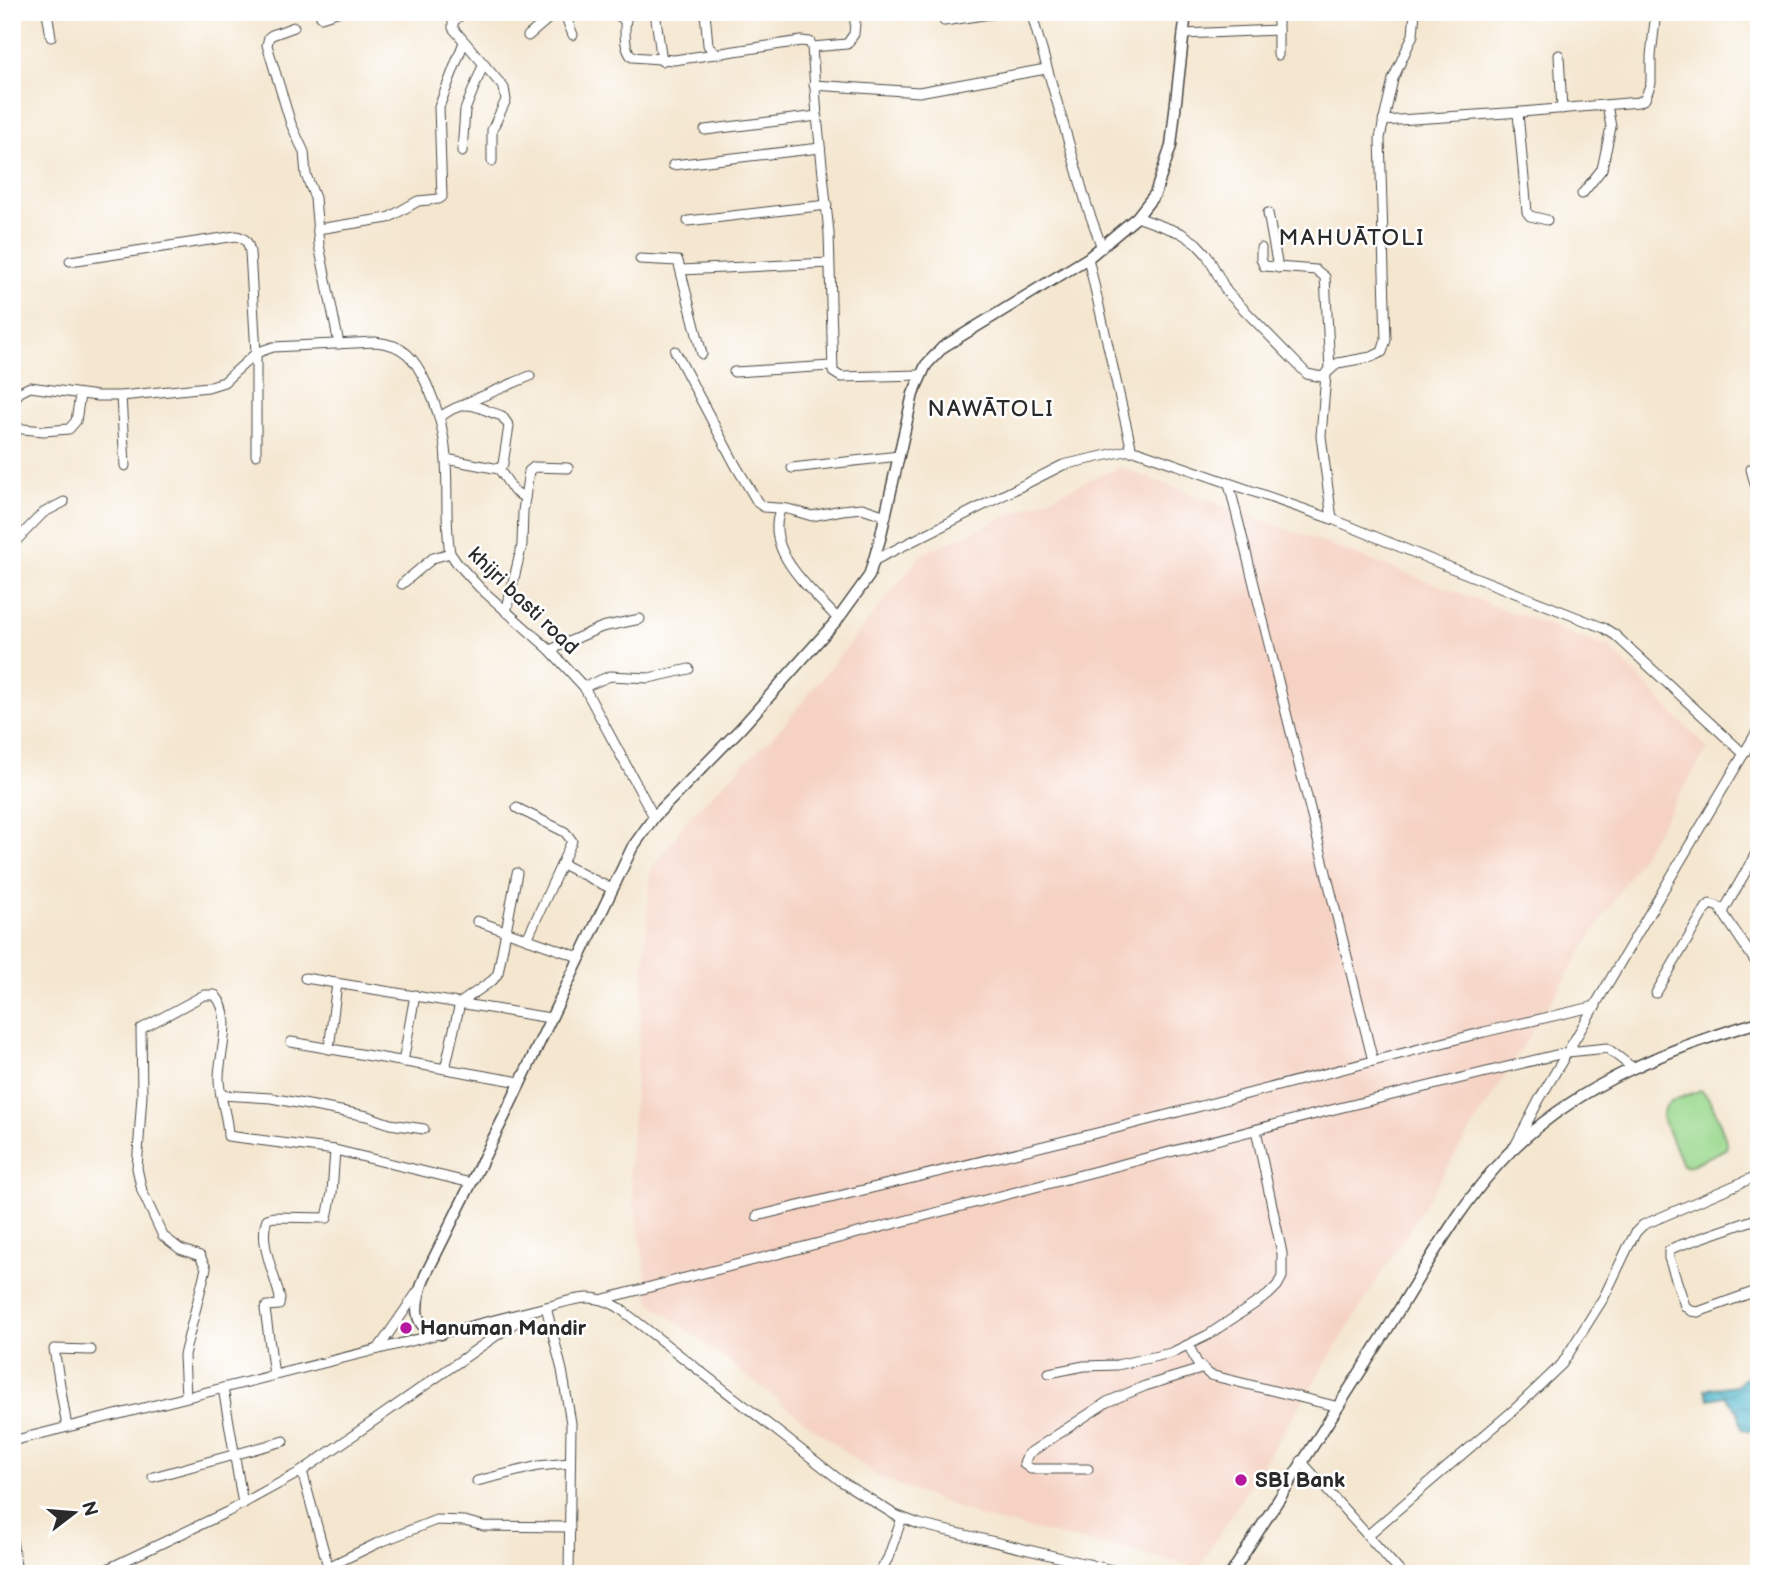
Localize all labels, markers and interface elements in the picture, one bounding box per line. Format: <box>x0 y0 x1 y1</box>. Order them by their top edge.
district label: MAHUĀTOLI <box>1279 224 1425 252</box>
district label: NAWĀTOLI <box>927 395 1055 423</box>
street label: khijri basti road <box>462 542 584 660</box>
place label: Hanuman Mandir <box>420 1316 587 1341</box>
marker: Hanuman Mandir <box>398 1320 414 1336</box>
place label: SBI Bank <box>1255 1468 1345 1493</box>
marker: SBI Bank <box>1233 1472 1249 1488</box>
north arrow <box>38 1478 108 1548</box>
text: N <box>76 1499 102 1519</box>

